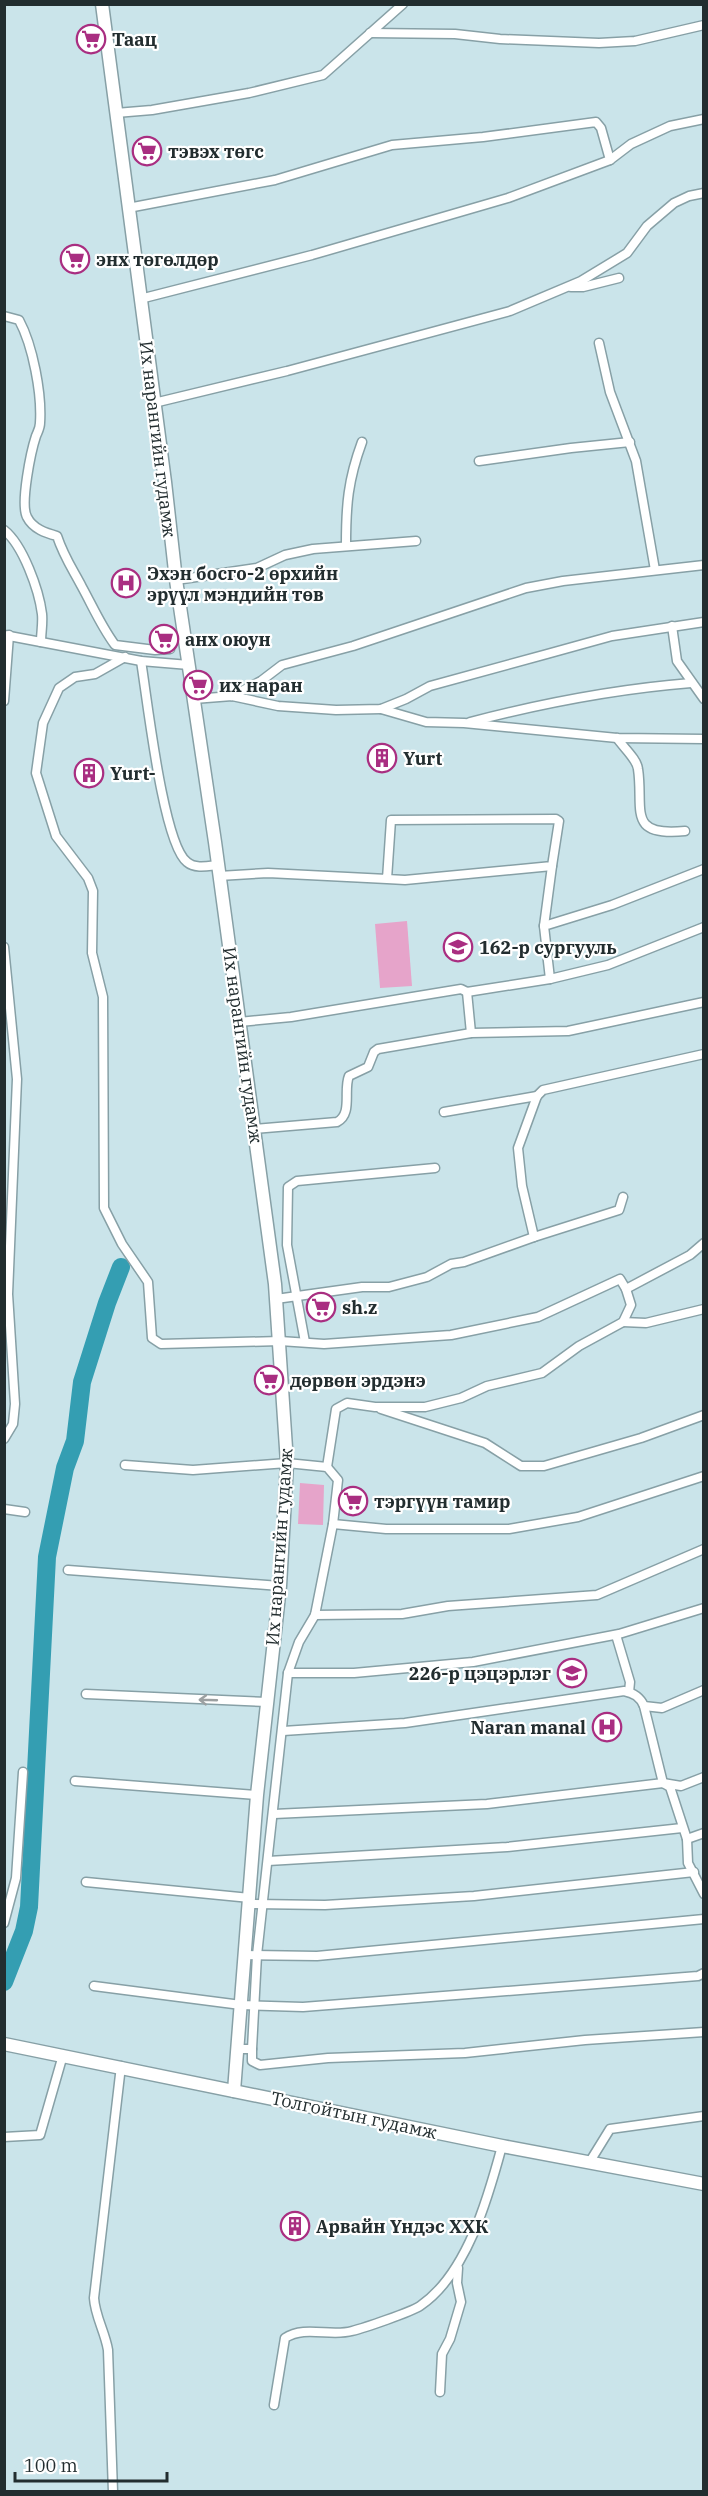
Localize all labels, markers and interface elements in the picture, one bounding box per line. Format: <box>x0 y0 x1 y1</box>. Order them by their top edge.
supermarket icon: Таац <box>75 23 107 55</box>
place label: Таац <box>112 28 158 51</box>
supermarket icon: тэвэх төгс <box>131 135 163 167</box>
place label: тэвэх төгс <box>168 140 264 163</box>
supermarket icon: энх төгөлдөр <box>59 243 91 275</box>
place label: энх төгөлдөр <box>96 248 219 271</box>
street label: Их нарангийн гудамж <box>135 339 182 539</box>
place label: Эхэн босго-2 өрхийн эрүүл мэндийн төв <box>147 562 338 606</box>
hospital icon: Эхэн босго-2 өрхийн эрүүл мэндийн төв <box>110 567 142 599</box>
supermarket icon: анх оюун <box>148 623 180 655</box>
place label: анх оюун <box>185 628 271 651</box>
supermarket icon: их наран <box>182 669 214 701</box>
place label: их наран <box>219 674 303 697</box>
building icon: Yurt <box>366 742 398 774</box>
place label: Yurt <box>403 747 442 770</box>
building icon: Yurt- <box>73 757 105 789</box>
place label: Yurt- <box>110 762 156 785</box>
school or university icon: 162-р сургууль <box>442 931 474 963</box>
place label: 162-р сургууль <box>479 936 617 959</box>
street label: Их нарангийн гудамж <box>218 945 268 1145</box>
supermarket icon: sh.z <box>305 1291 337 1323</box>
place label: sh.z <box>342 1296 377 1319</box>
supermarket icon: дөрвөн эрдэнэ <box>253 1364 285 1396</box>
place label: дөрвөн эрдэнэ <box>290 1369 426 1392</box>
street label: Их нарангийн гудамж <box>261 1447 297 1647</box>
supermarket icon: тэргүүн тамир <box>337 1485 369 1517</box>
place label: тэргүүн тамир <box>374 1490 510 1513</box>
school or university icon: 226-р цэцэрлэг <box>556 1657 588 1689</box>
place label: 226-р цэцэрлэг <box>409 1662 551 1685</box>
one-way arrow <box>199 1694 219 1705</box>
hospital icon: Naran manal <box>591 1711 623 1743</box>
place label: Naran manal <box>471 1716 586 1739</box>
street label: Толгойтын гудамж <box>269 2086 440 2144</box>
building icon: Арвайн Үндэс ХХК <box>279 2210 311 2242</box>
place label: Арвайн Үндэс ХХК <box>316 2215 489 2238</box>
scale bar <box>15 2445 166 2483</box>
text: 100 m <box>24 2454 78 2477</box>

